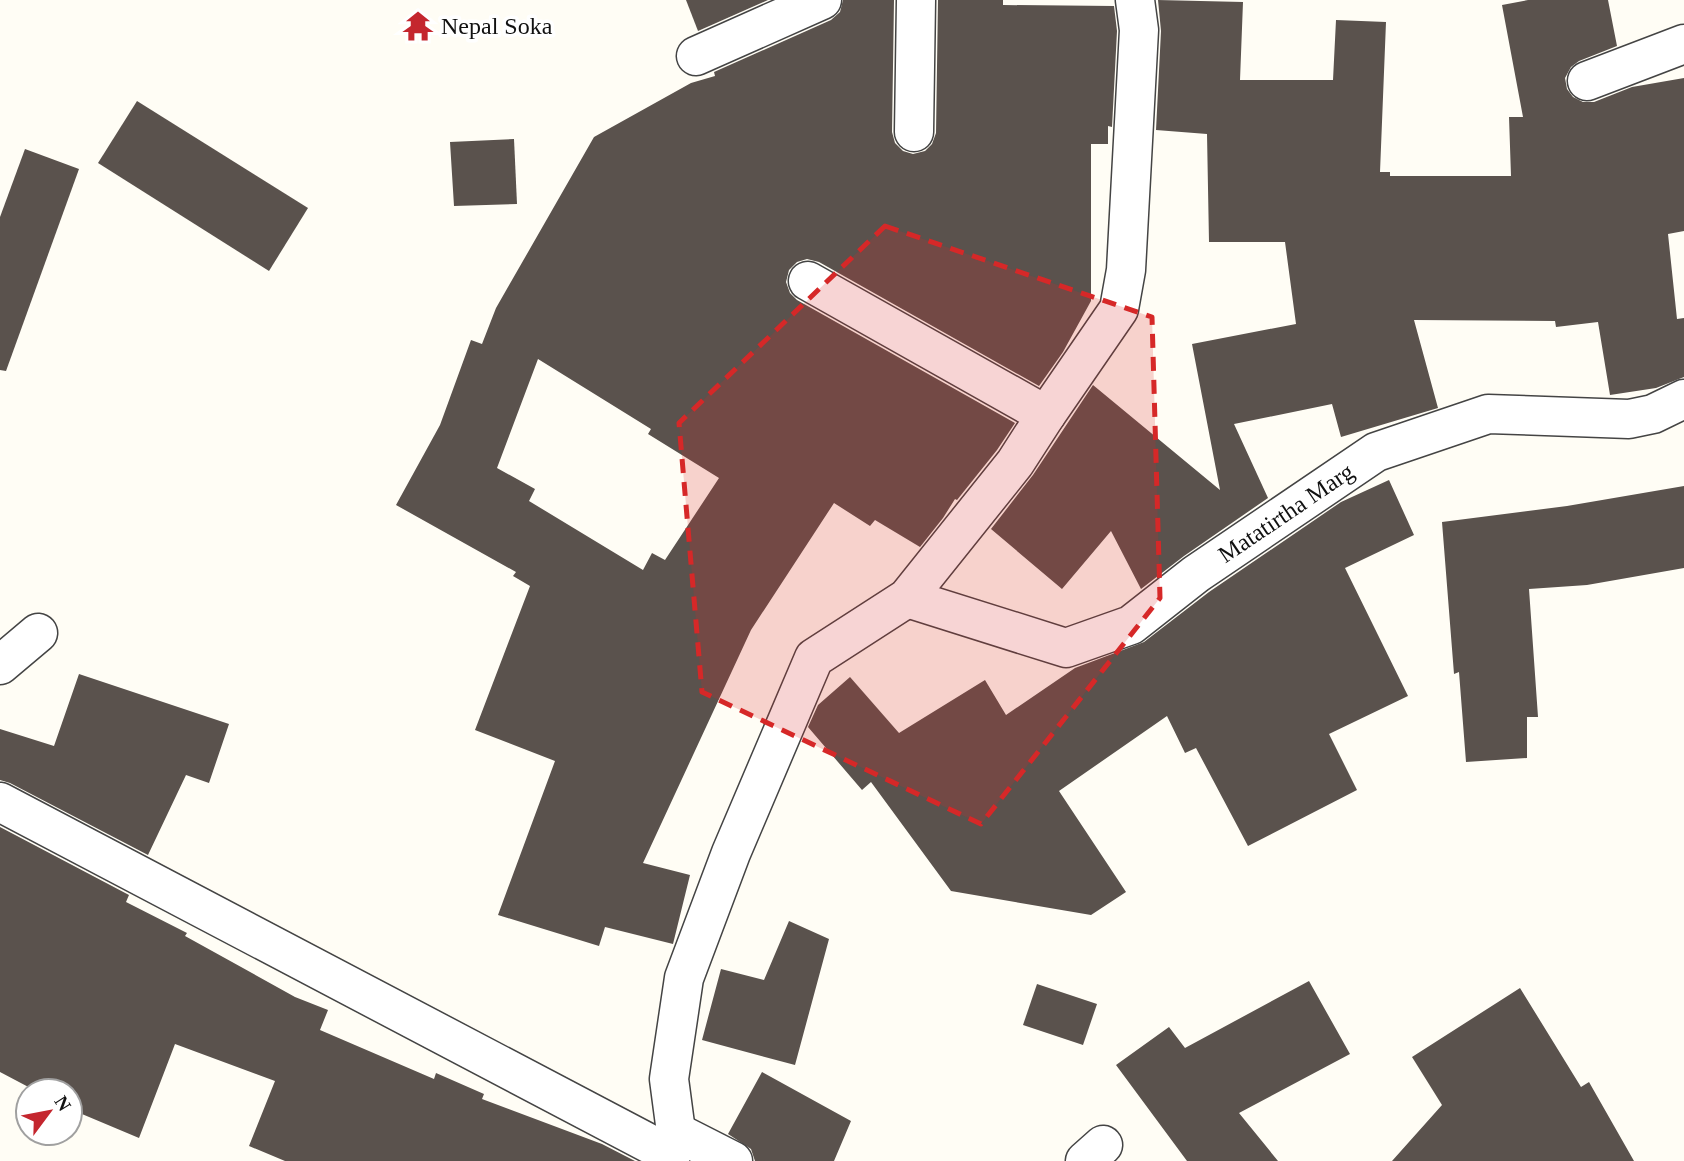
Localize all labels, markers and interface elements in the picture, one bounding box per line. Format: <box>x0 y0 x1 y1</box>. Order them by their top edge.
temple icon: Nepal Soka <box>401 9 435 43</box>
place label: Nepal Soka <box>441 13 553 39</box>
street label: Matatirtha Marg <box>1214 458 1359 568</box>
north arrow <box>14 1077 84 1147</box>
text: N <box>50 1092 76 1115</box>

